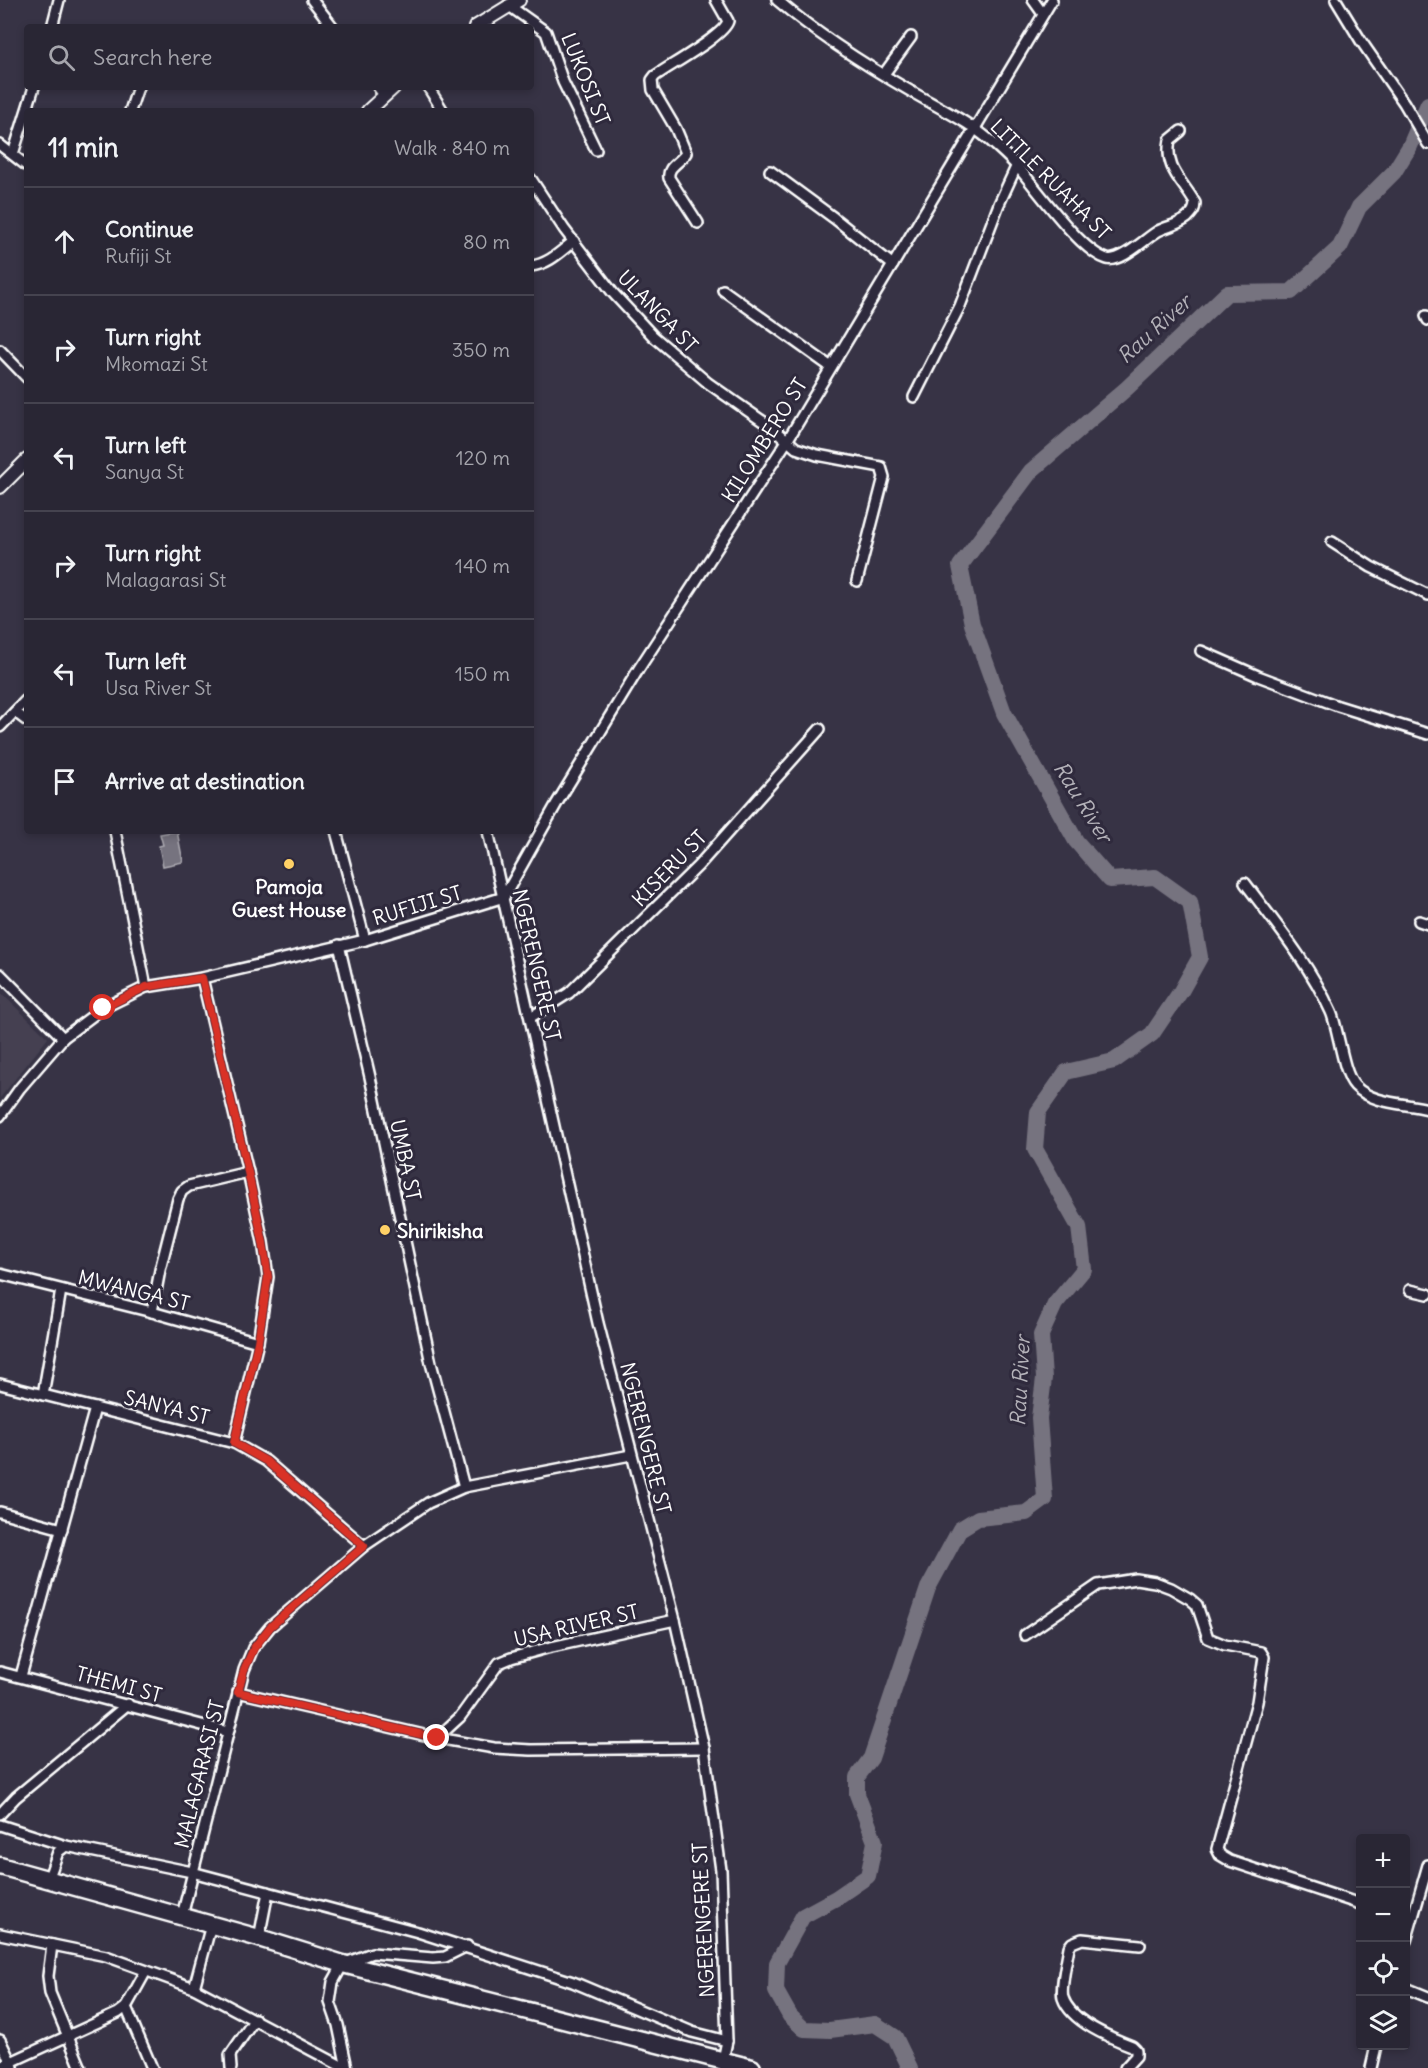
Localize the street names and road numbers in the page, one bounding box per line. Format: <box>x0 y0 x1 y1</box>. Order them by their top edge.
street label: LUKOSI ST <box>556 29 616 129</box>
street label: LITTLE RUAHA ST <box>985 113 1117 245</box>
street label: ULANGA ST <box>613 265 703 357</box>
street label: KILOMBERO ST <box>716 373 812 507</box>
street label: KISERU ST <box>626 825 712 911</box>
street label: RUFIJI ST <box>369 880 465 930</box>
street label: NGERENGERE ST <box>507 887 567 1043</box>
street label: UMBA ST <box>385 1117 427 1203</box>
street label: MWANGA ST <box>76 1264 192 1316</box>
street label: NGERENGERE ST <box>615 1360 677 1516</box>
street label: SANYA ST <box>122 1384 212 1430</box>
street label: USA RIVER ST <box>511 1599 641 1651</box>
street label: THEMI ST <box>73 1661 165 1707</box>
street label: MALAGARASI ST <box>169 1697 229 1851</box>
street label: NGERENGERE ST <box>686 1842 720 1998</box>

